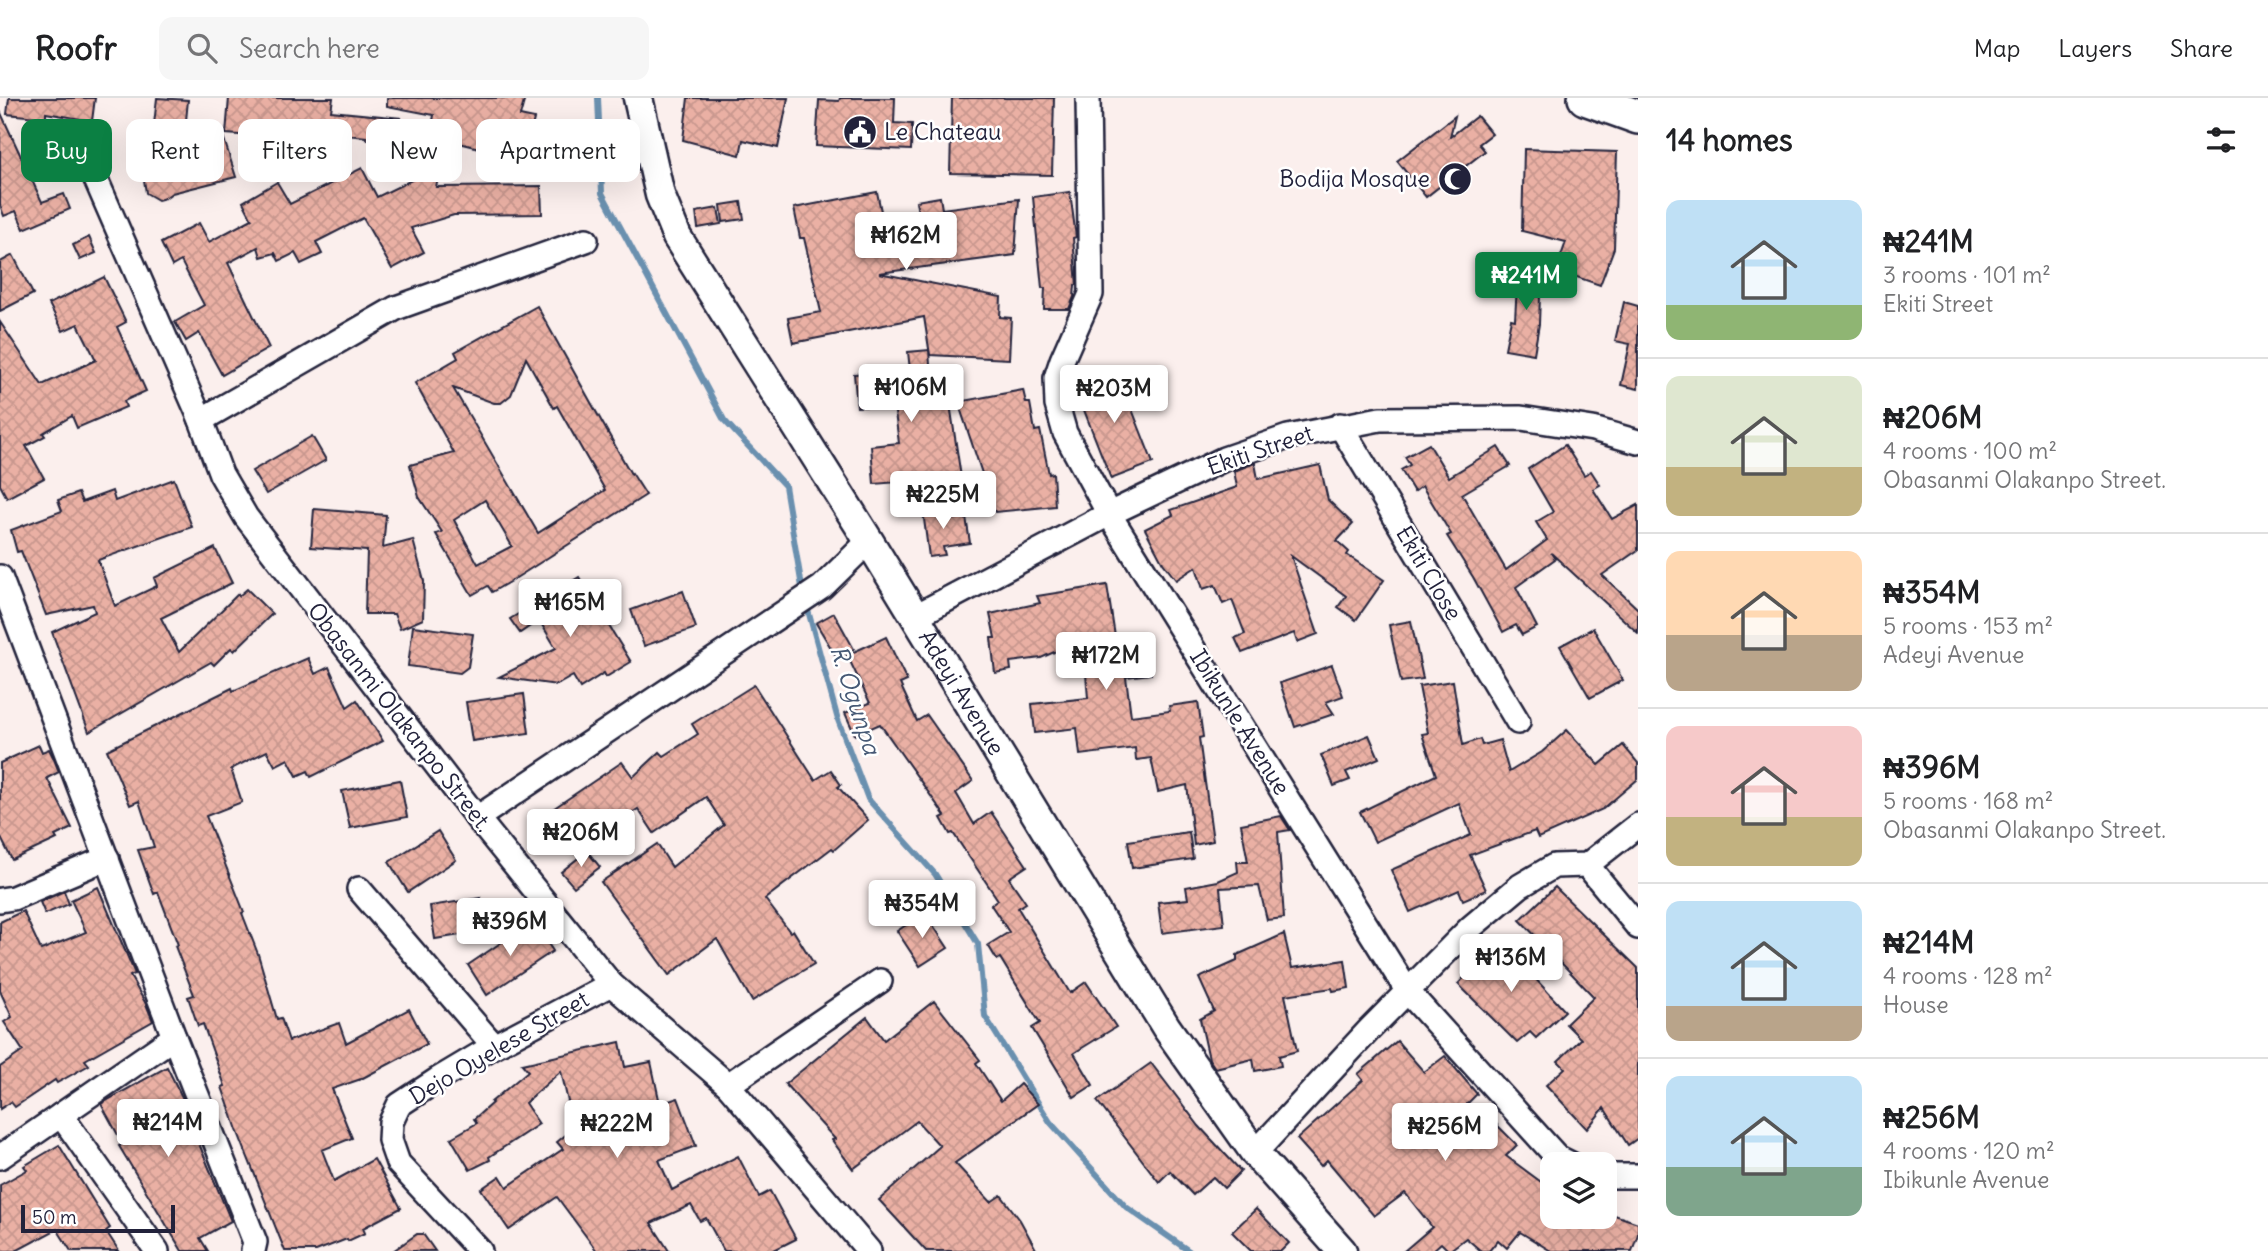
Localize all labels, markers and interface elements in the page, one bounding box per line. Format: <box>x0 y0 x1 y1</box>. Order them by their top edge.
search box <box>159 17 649 80</box>
text: Roofr <box>35 27 117 69</box>
icon: search <box>183 29 221 67</box>
text: Search here <box>239 32 380 65</box>
text: Map <box>1974 33 2020 63</box>
text: Layers <box>2058 33 2132 63</box>
text: Share <box>2170 33 2233 63</box>
public building icon: Le Chateau <box>841 113 879 151</box>
place label: Le Chateau <box>884 117 1002 146</box>
chip: Buy <box>21 119 112 182</box>
chip: Rent <box>126 119 224 182</box>
chip: Filters <box>238 119 352 182</box>
chip: New <box>366 119 462 182</box>
chip: Apartment <box>476 119 640 182</box>
text: 14 homes <box>1666 121 1793 159</box>
icon: filters <box>2202 121 2240 159</box>
mosque icon: Bodija Mosque <box>1436 160 1474 198</box>
place label: Bodija Mosque <box>1279 164 1430 193</box>
pin: ₦162M <box>857 212 955 272</box>
text: ₦162M <box>871 220 941 249</box>
text: ₦241M <box>1883 222 1974 260</box>
icon: home <box>1722 228 1806 312</box>
pin: ₦241M <box>1477 252 1575 312</box>
text: ₦241M <box>1491 260 1561 289</box>
text: 3 rooms · 101 m² <box>1883 260 2051 289</box>
text: Ekiti Street <box>1883 289 1993 318</box>
pin: ₦106M <box>862 364 960 424</box>
pin: ₦203M <box>1065 366 1163 425</box>
text: ₦106M <box>875 372 947 401</box>
text: ₦203M <box>1076 373 1152 402</box>
text: ₦206M <box>1883 398 1983 436</box>
icon: home <box>1722 404 1806 488</box>
street label: Ekiti Street <box>1203 418 1317 481</box>
text: 4 rooms · 100 m² <box>1883 436 2057 465</box>
text: Obasanmi Olakanpo Street. <box>1883 465 2166 494</box>
pin: ₦225M <box>894 472 992 531</box>
text: ₦225M <box>906 479 980 508</box>
street label: Ekiti Close <box>1390 520 1469 625</box>
text: ₦354M <box>1883 573 1981 611</box>
icon: home <box>1722 579 1806 663</box>
pin: ₦165M <box>521 580 619 639</box>
text: ₦165M <box>535 587 605 616</box>
street label: Obasanmi Olakanpo Street. <box>302 596 499 837</box>
text: 5 rooms · 153 m² <box>1883 611 2053 640</box>
street label: Adeyi Avenue <box>913 624 1011 760</box>
pin: ₦172M <box>1057 632 1155 692</box>
text: ₦172M <box>1072 640 1140 669</box>
text: Adeyi Avenue <box>1883 640 2024 669</box>
water label: R. Ogunpa <box>824 641 888 759</box>
street label: Ibikunle Avenue <box>1184 643 1297 800</box>
text: ₦396M <box>1883 748 1981 786</box>
icon: home <box>1722 754 1806 838</box>
text: 5 rooms · 168 m² <box>1883 786 2053 815</box>
pin: ₦206M <box>532 810 630 869</box>
text: Obasanmi Olakanpo Street. <box>1883 815 2166 844</box>
text: ₦206M <box>543 817 619 846</box>
pin: ₦354M <box>873 880 971 940</box>
text: ₦354M <box>885 888 959 917</box>
pin: ₦396M <box>461 898 559 958</box>
text: ₦396M <box>473 906 547 935</box>
text: ₦214M <box>1883 923 1975 961</box>
icon: home <box>1722 929 1806 1013</box>
pin: ₦136M <box>1462 934 1560 994</box>
text: ₦136M <box>1476 942 1546 971</box>
text: 4 rooms · 128 m² <box>1883 961 2053 990</box>
street label: Dejo Oyelese Street <box>404 984 594 1111</box>
text: House <box>1883 990 1949 1019</box>
text: ₦256M <box>1883 1098 1980 1136</box>
pin: ₦214M <box>119 1100 217 1159</box>
pin: ₦222M <box>568 1100 666 1160</box>
pin: ₦256M <box>1396 1104 1494 1163</box>
icon: home <box>1722 1104 1806 1188</box>
text: ₦214M <box>133 1107 203 1136</box>
text: ₦222M <box>580 1108 654 1137</box>
text: ₦256M <box>1408 1111 1482 1140</box>
text: 4 rooms · 120 m² <box>1883 1136 2055 1165</box>
map controls <box>1540 1152 1617 1229</box>
button: layers <box>1540 1152 1617 1229</box>
text: Ibikunle Avenue <box>1883 1165 2049 1194</box>
scale bar <box>21 1202 175 1234</box>
text: 50 m <box>32 1205 77 1229</box>

